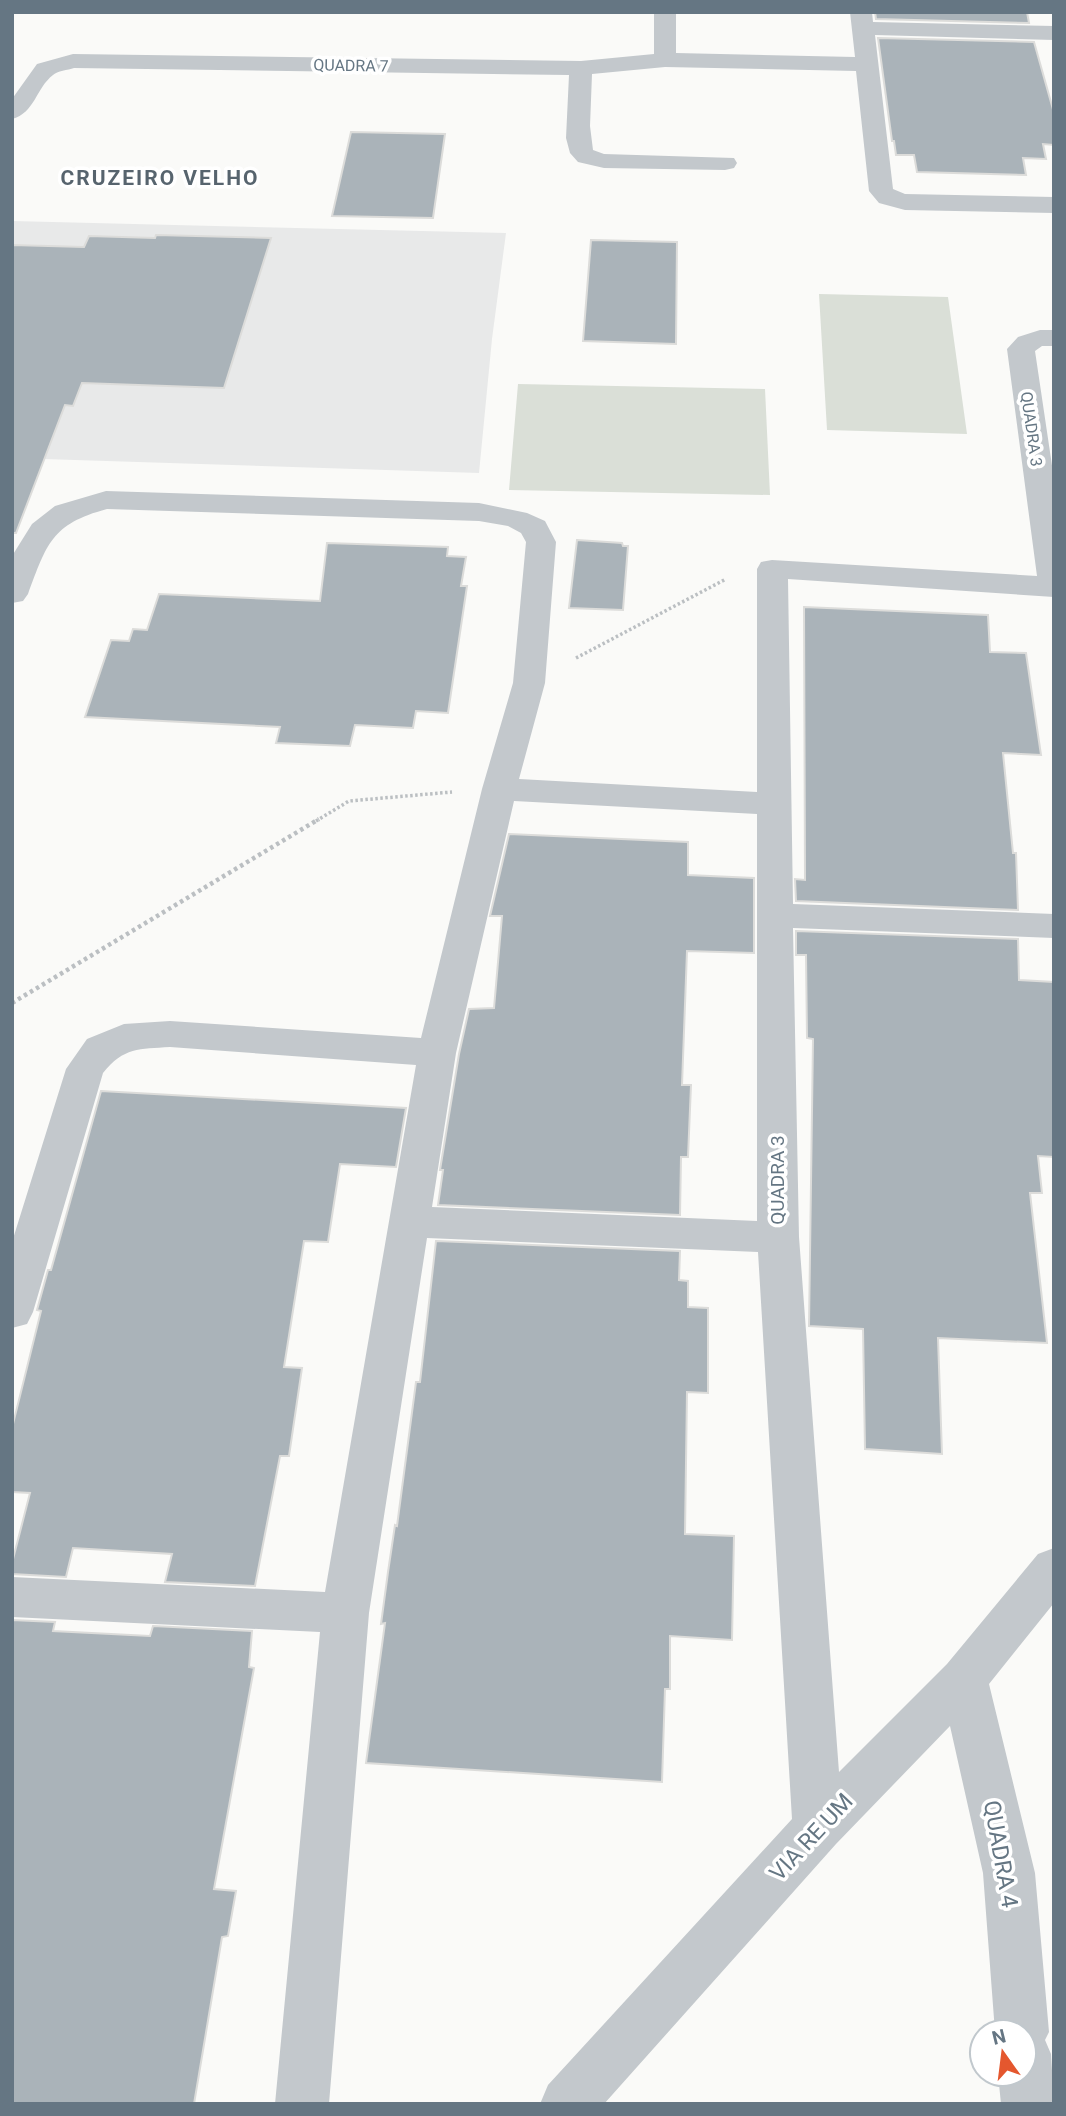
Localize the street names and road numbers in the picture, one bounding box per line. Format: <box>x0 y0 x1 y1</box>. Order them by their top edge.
street label: QUADRA 7 <box>313 55 389 76</box>
street label: QUADRA 3 <box>1017 390 1046 468</box>
street label: QUADRA 3 <box>766 1135 789 1225</box>
street label: VIA RE UM <box>764 1788 859 1887</box>
street label: QUADRA 4 <box>978 1798 1023 1910</box>

